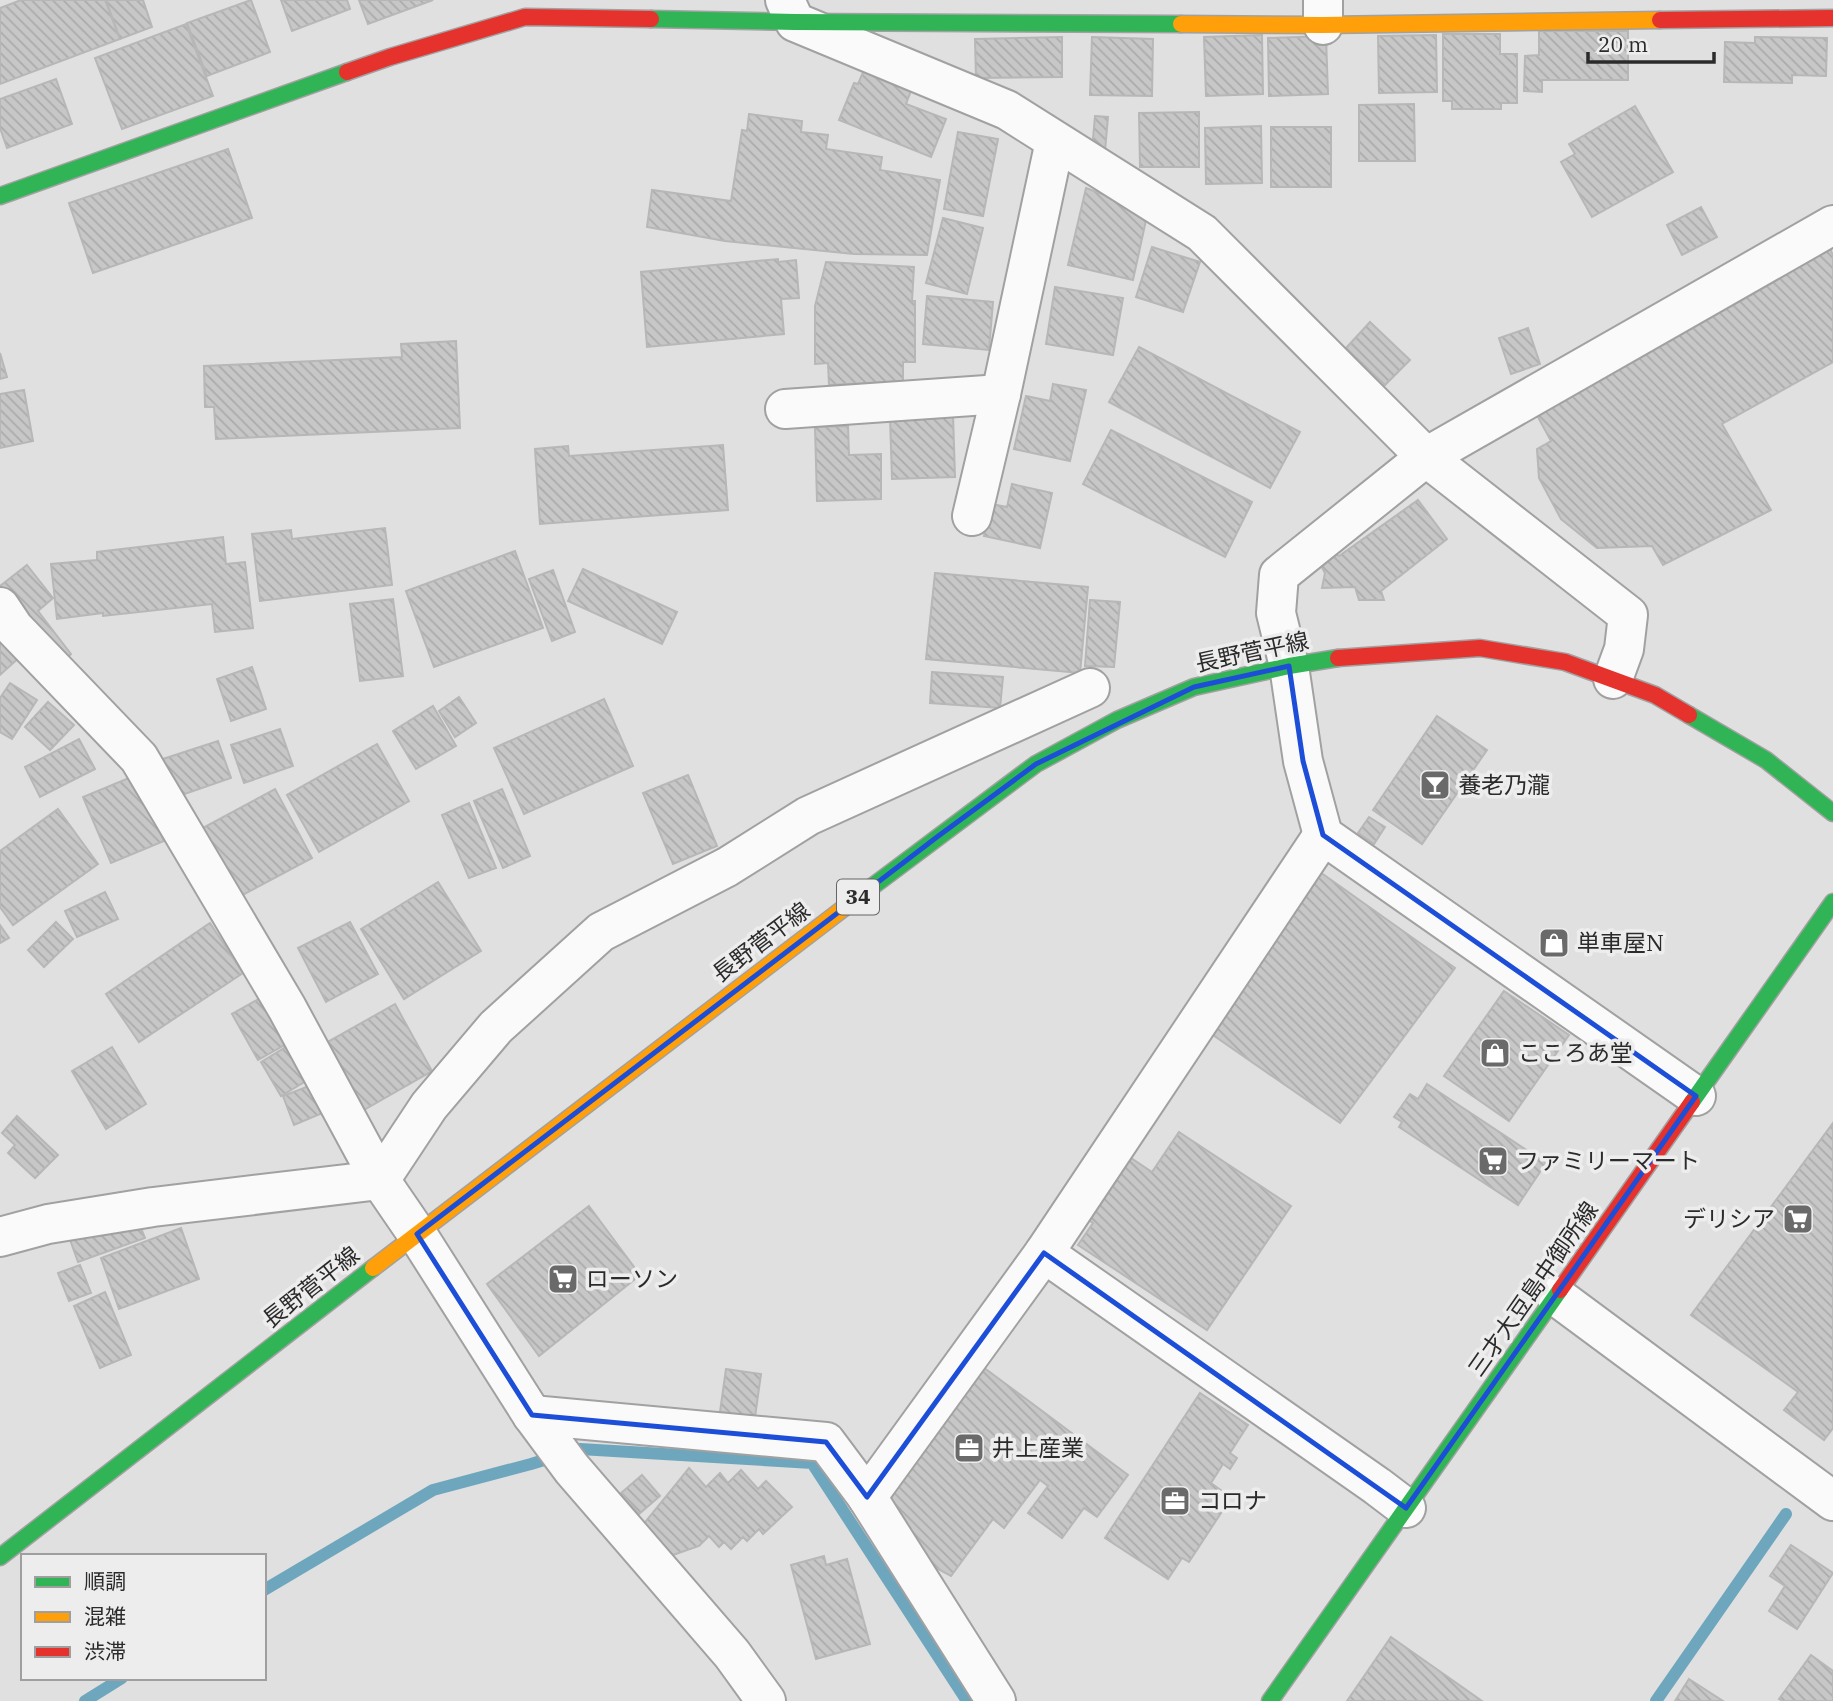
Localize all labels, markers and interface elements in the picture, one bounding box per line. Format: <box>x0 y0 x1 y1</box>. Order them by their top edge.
scale bar <box>1588 21 1714 65</box>
text: 20 m <box>1598 30 1648 58</box>
street label: 長野菅平線 <box>1192 624 1311 678</box>
bar icon: 養老乃瀧 <box>1418 768 1452 802</box>
place label: 養老乃瀧 <box>1458 769 1550 799</box>
road number: 34 <box>837 880 879 914</box>
street label: 長野菅平線 <box>705 895 815 988</box>
shop icon: 単車屋N <box>1537 926 1571 960</box>
place label: 単車屋N <box>1577 927 1664 957</box>
shop icon: こころあ堂 <box>1478 1036 1512 1070</box>
place label: こころあ堂 <box>1518 1037 1633 1067</box>
supermarket icon: ファミリーマート <box>1476 1144 1510 1178</box>
place label: ファミリーマート <box>1516 1145 1700 1175</box>
street label: 三才大豆島中御所線 <box>1461 1195 1604 1382</box>
supermarket icon: デリシア <box>1781 1202 1815 1236</box>
place label: デリシア <box>1683 1203 1775 1233</box>
street label: 長野菅平線 <box>256 1239 365 1333</box>
supermarket icon: ローソン <box>546 1262 580 1296</box>
place label: ローソン <box>586 1263 678 1293</box>
office icon: 井上産業 <box>952 1431 986 1465</box>
place label: 井上産業 <box>992 1432 1084 1462</box>
office icon: コロナ <box>1158 1484 1192 1518</box>
place label: コロナ <box>1198 1485 1267 1515</box>
legend <box>21 1554 266 1680</box>
text: 順調 <box>84 1567 126 1595</box>
text: 混雑 <box>84 1602 126 1630</box>
text: 渋滞 <box>84 1637 126 1665</box>

